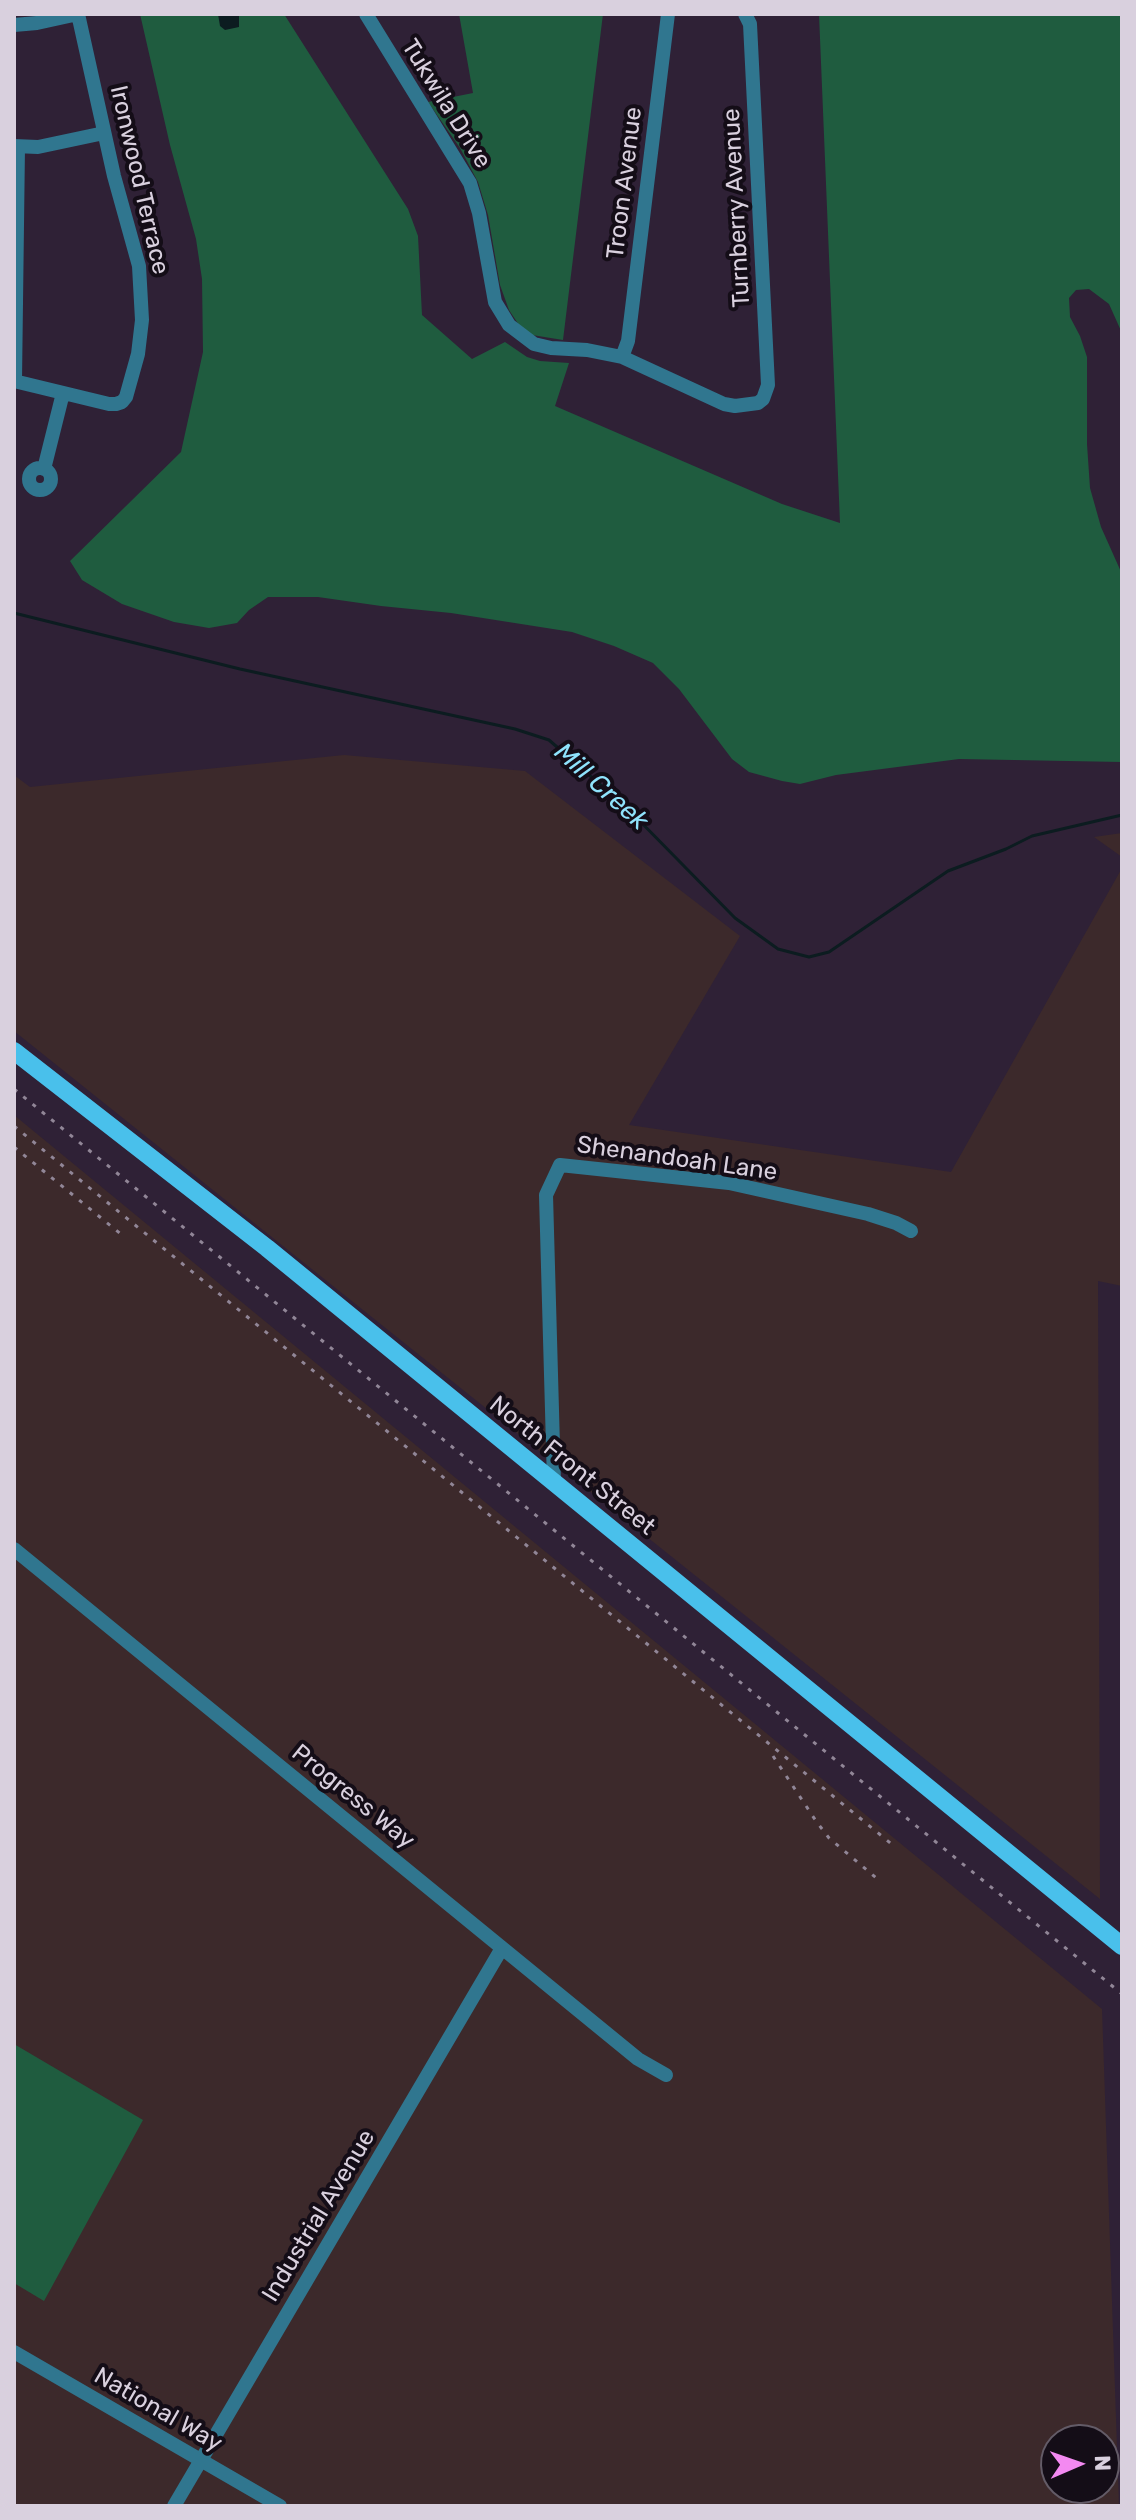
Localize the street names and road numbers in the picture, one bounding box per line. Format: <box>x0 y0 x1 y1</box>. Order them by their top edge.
street label: Tukwila Drive <box>395 34 497 174</box>
street label: Ironwood Terrace <box>103 83 175 277</box>
street label: Troon Avenue <box>601 105 649 261</box>
street label: Turnberry Avenue <box>717 108 757 308</box>
street label: Shenandoah Lane <box>575 1131 779 1187</box>
street label: North Front Street <box>483 1390 661 1542</box>
street label: Progress Way <box>286 1739 420 1855</box>
street label: Industrial Avenue <box>256 2125 382 2307</box>
street label: National Way <box>89 2362 227 2458</box>

